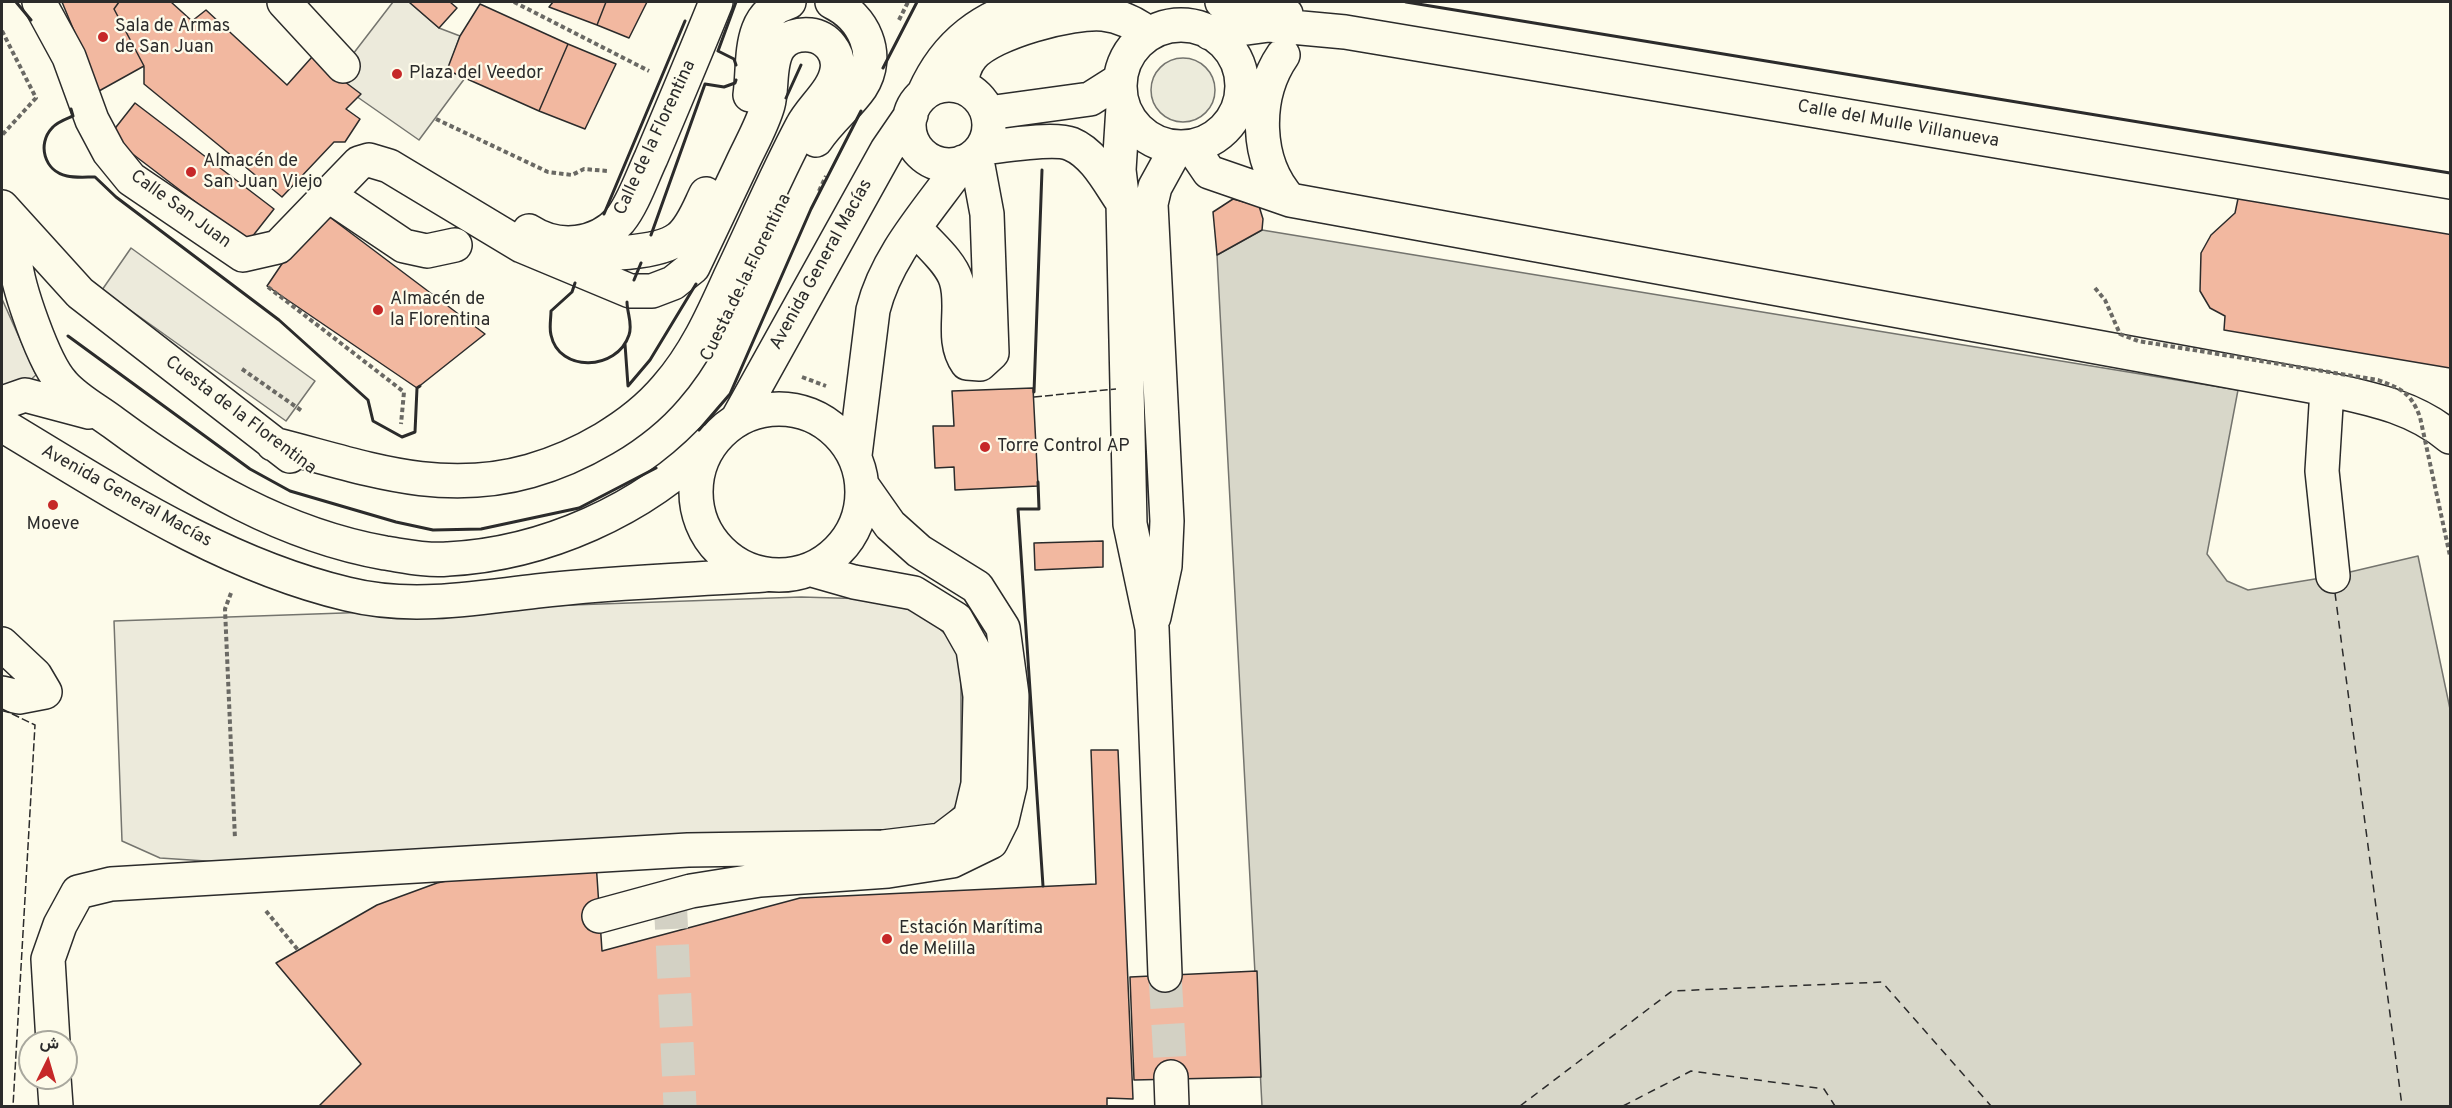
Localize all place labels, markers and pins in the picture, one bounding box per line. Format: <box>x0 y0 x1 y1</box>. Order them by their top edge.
place label: Sala de Armas de San Juan <box>115 16 230 58</box>
marker: Sala de Armas de San Juan <box>96 30 110 44</box>
place label: Plaza del Veedor <box>409 63 543 85</box>
marker: Plaza del Veedor <box>390 67 404 81</box>
place label: Almacén de San Juan Viejo <box>203 151 323 194</box>
marker: Almacén de San Juan Viejo <box>184 165 198 179</box>
place label: Almacén de la Florentina <box>390 289 490 332</box>
marker: Almacén de la Florentina <box>371 303 385 317</box>
place label: Torre Control AP <box>997 436 1130 458</box>
marker: Torre Control AP <box>978 440 992 454</box>
marker: Moeve <box>46 498 60 512</box>
place label: Moeve <box>27 514 79 536</box>
place label: Estación Marítima de Melilla <box>899 918 1043 960</box>
marker: Estación Marítima de Melilla <box>880 932 894 946</box>

